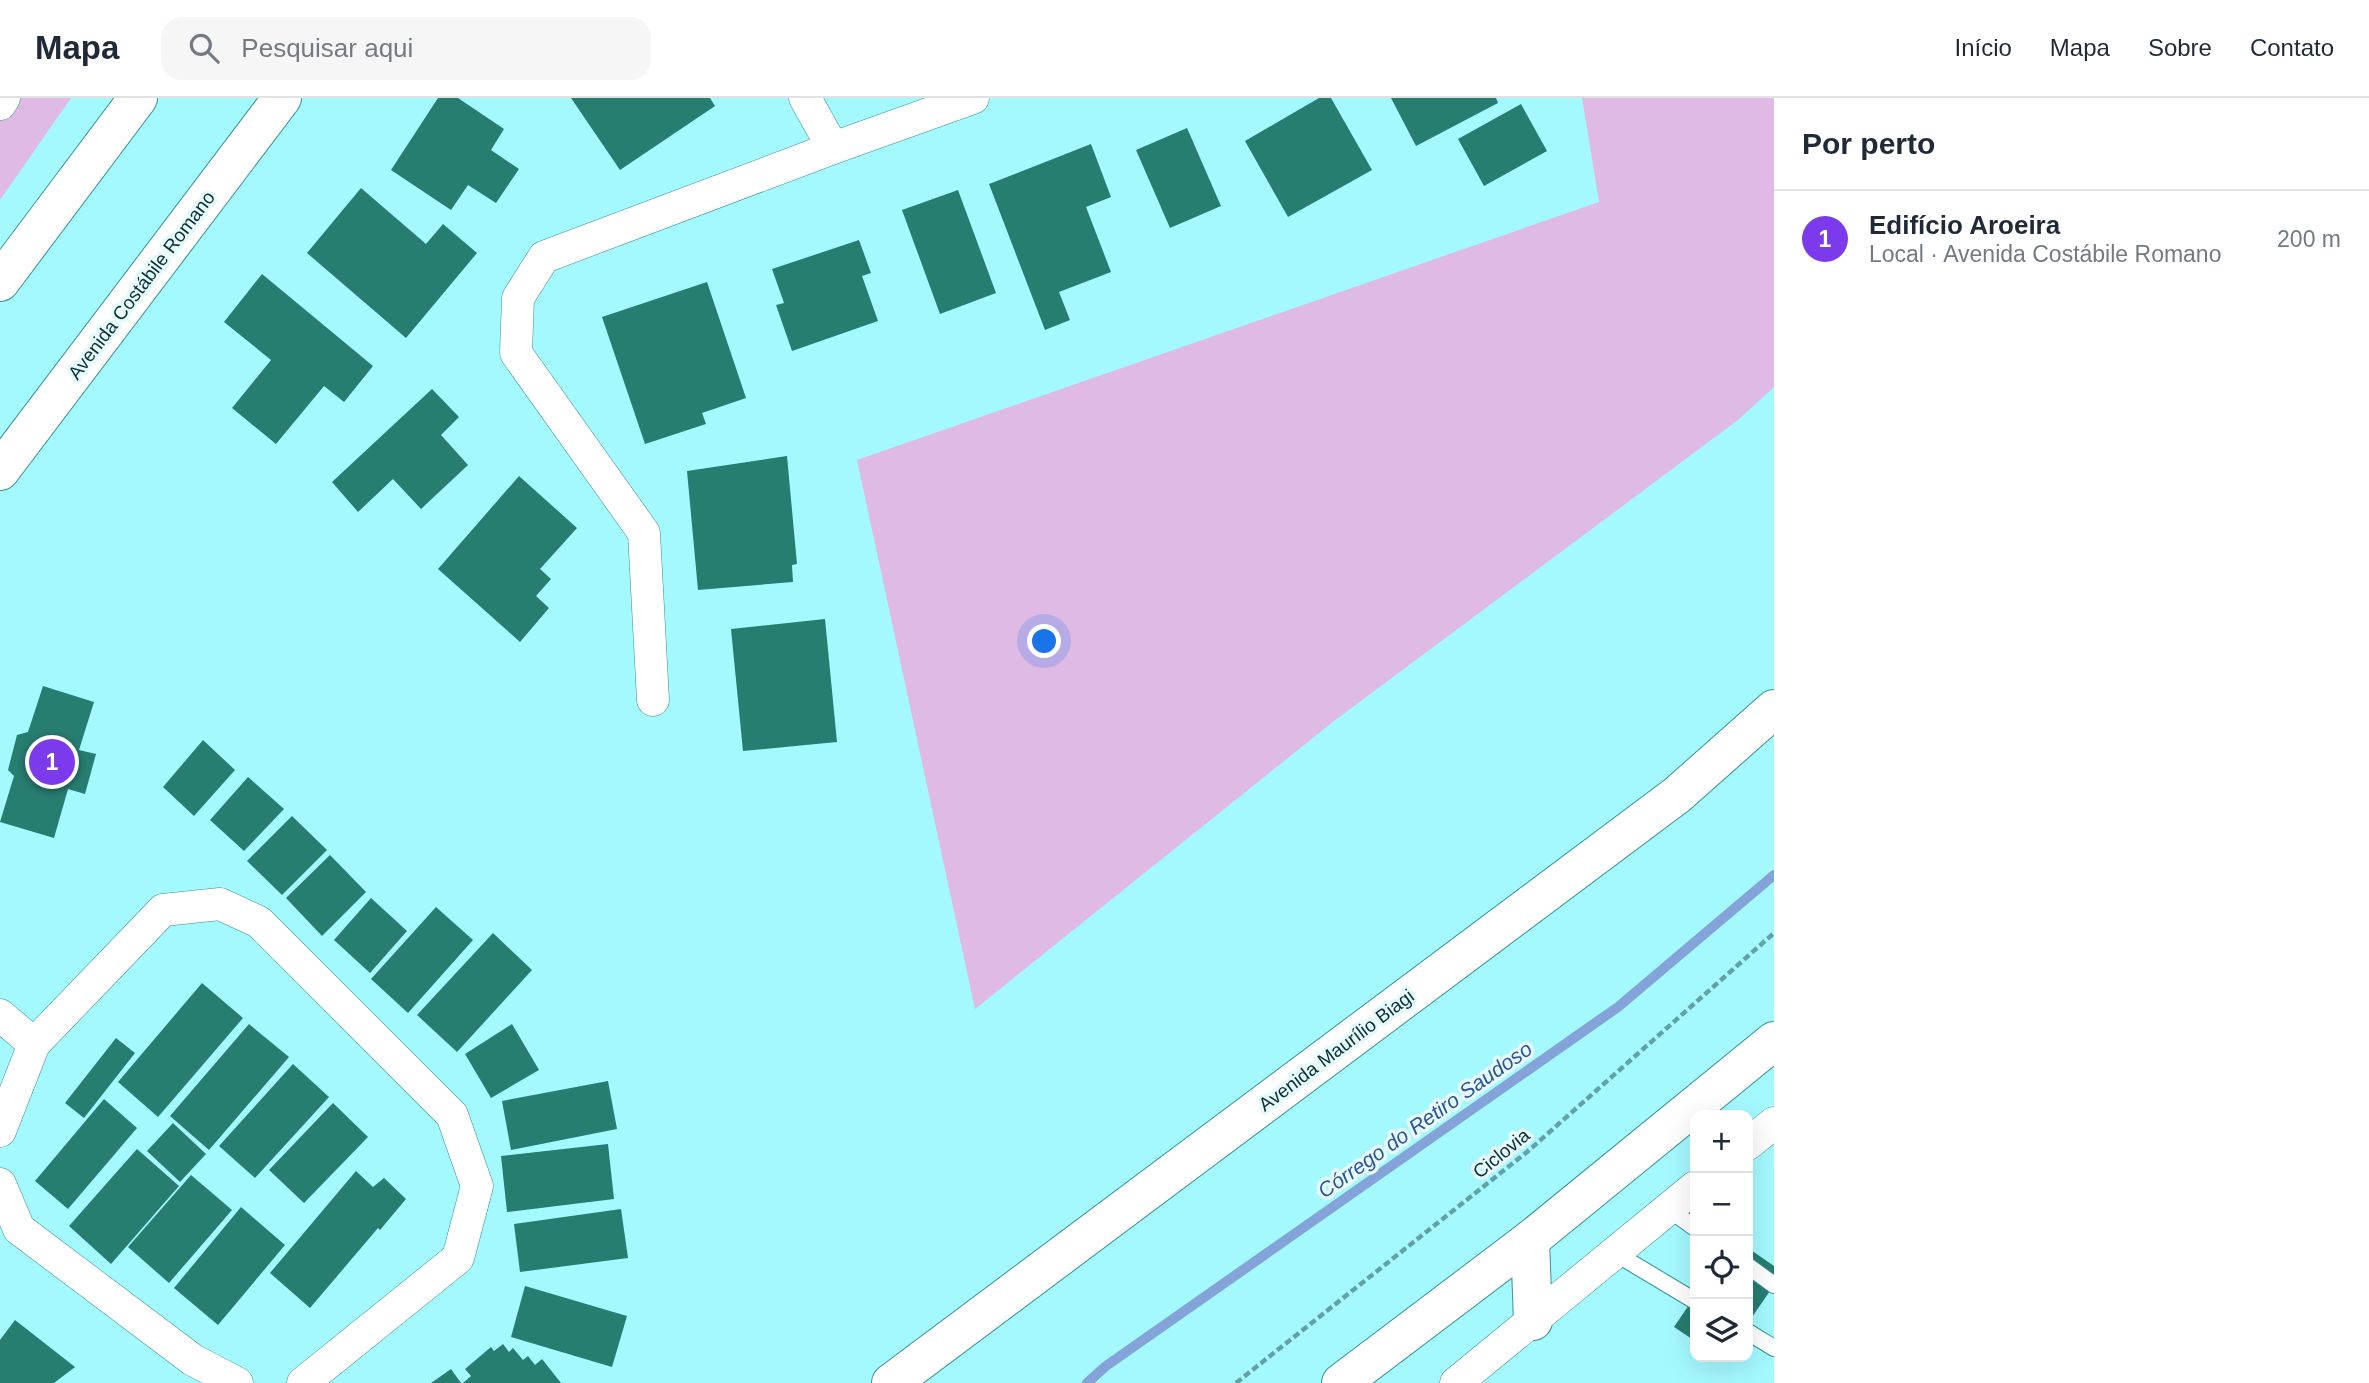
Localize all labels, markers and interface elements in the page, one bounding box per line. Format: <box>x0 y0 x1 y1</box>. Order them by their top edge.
search box <box>161 17 651 80</box>
text: Mapa <box>35 29 119 66</box>
icon: search <box>185 29 223 67</box>
text: Pesquisar aqui <box>241 33 413 63</box>
text: Início <box>1954 34 2012 61</box>
text: Mapa <box>2050 34 2110 61</box>
text: Sobre <box>2148 34 2212 61</box>
text: Contato <box>2250 34 2334 61</box>
text: Por perto <box>1802 127 1935 160</box>
street label: Avenida Costábile Romano <box>64 187 219 383</box>
text: Edifício Aroeira <box>1869 210 2060 240</box>
text: 1 <box>1819 226 1831 252</box>
text: 200 m <box>2277 226 2341 252</box>
text: Local · Avenida Costábile Romano <box>1869 241 2221 267</box>
your location <box>1027 624 1061 658</box>
pin: 1 <box>29 736 75 788</box>
street label: Avenida Maurílio Biagi <box>1255 985 1418 1116</box>
water label: Córrego do Retiro Saudoso <box>1313 1037 1536 1202</box>
map controls <box>1690 1110 1753 1362</box>
button: + <box>1690 1110 1753 1173</box>
street label: Ciclovia <box>1469 1124 1534 1182</box>
button: − <box>1690 1173 1753 1236</box>
button: locate <box>1690 1236 1753 1299</box>
button: layers <box>1690 1299 1753 1362</box>

